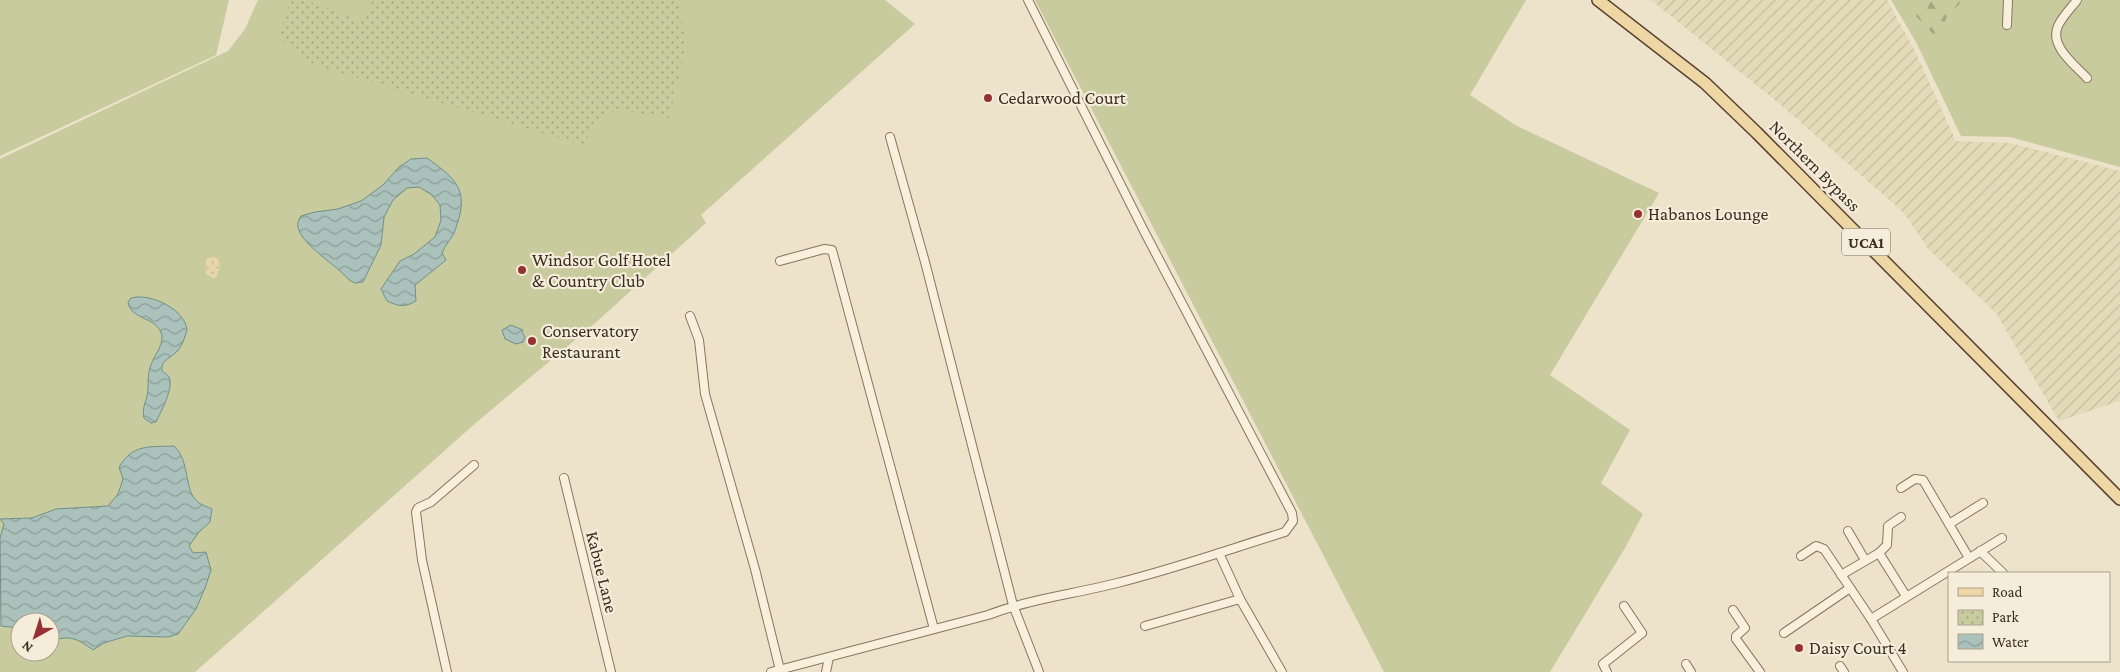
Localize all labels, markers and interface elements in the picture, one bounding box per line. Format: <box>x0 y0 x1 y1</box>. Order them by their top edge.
place label: Cedarwood Court <box>998 88 1127 108</box>
marker: Cedarwood Court <box>982 92 994 104</box>
street label: Northern Bypass <box>1765 116 1865 216</box>
place label: Habanos Lounge <box>1648 204 1769 224</box>
marker: Habanos Lounge <box>1632 208 1644 220</box>
road number: UCA1 <box>1842 228 1890 256</box>
place label: Windsor Golf Hotel & Country Club <box>532 250 671 291</box>
marker: Windsor Golf Hotel & Country Club <box>516 264 528 276</box>
place label: Conservatory Restaurant <box>542 321 639 362</box>
marker: Conservatory Restaurant <box>526 335 538 347</box>
street label: Kabue Lane <box>582 529 622 615</box>
legend <box>1948 572 2110 662</box>
text: Road <box>1992 584 2023 600</box>
text: Park <box>1992 609 2019 625</box>
north arrow <box>10 612 60 662</box>
text: Water <box>1992 634 2029 650</box>
text: N <box>18 638 36 656</box>
place label: Daisy Court 4 <box>1809 638 1907 658</box>
marker: Daisy Court 4 <box>1793 642 1805 654</box>

